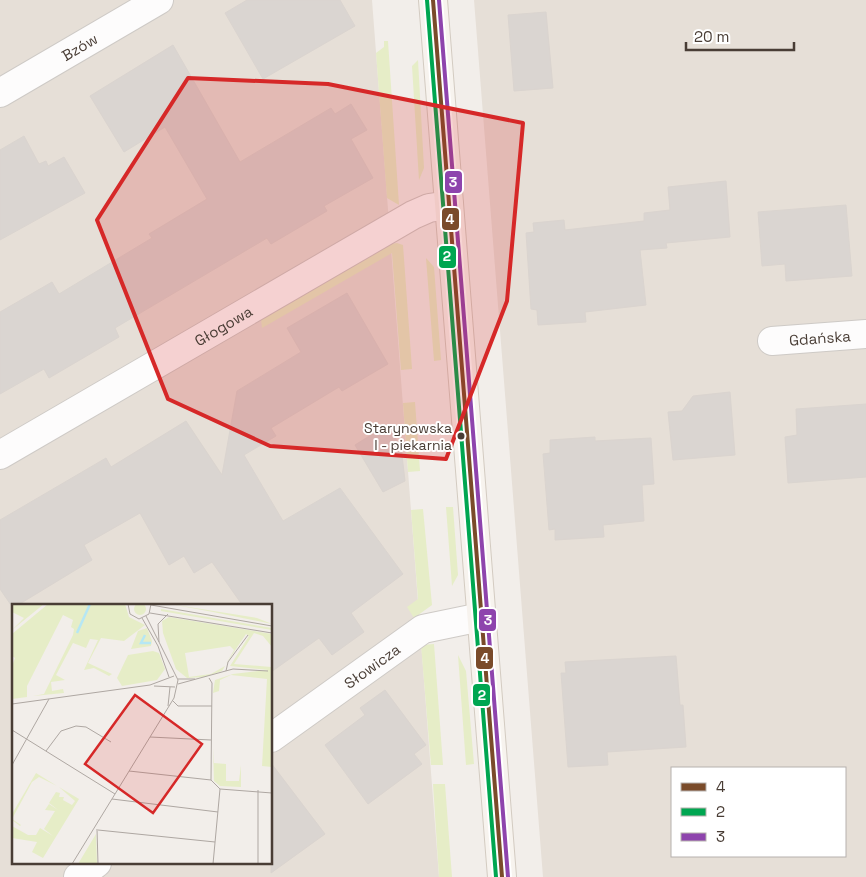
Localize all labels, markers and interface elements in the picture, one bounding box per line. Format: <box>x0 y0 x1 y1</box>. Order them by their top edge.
scale bar <box>686 20 794 52</box>
text: 20 m <box>694 27 729 46</box>
street label: Bzów <box>58 29 101 64</box>
line badge: 3 <box>444 170 463 194</box>
text: 3 <box>449 173 457 191</box>
line badge: 4 <box>441 207 460 231</box>
text: 4 <box>446 210 455 228</box>
line badge: 2 <box>438 245 457 269</box>
text: 2 <box>443 247 451 265</box>
street label: Głogowa <box>191 301 256 350</box>
street label: Gdańska <box>788 326 852 349</box>
place label: Starynowska I - piekarnia <box>364 419 452 454</box>
marker: Starynowska I - piekarnia <box>456 431 466 441</box>
inset map <box>12 604 272 864</box>
line badge: 3 <box>478 608 497 632</box>
text: 3 <box>484 611 492 629</box>
street label: Słowicza <box>340 639 404 692</box>
line badge: 4 <box>475 646 494 670</box>
text: 4 <box>481 649 490 667</box>
line badge: 2 <box>472 683 491 707</box>
text: 2 <box>478 686 486 704</box>
legend <box>671 767 846 857</box>
text: 4 <box>716 777 725 796</box>
text: 2 <box>716 802 725 821</box>
text: 3 <box>716 827 725 846</box>

